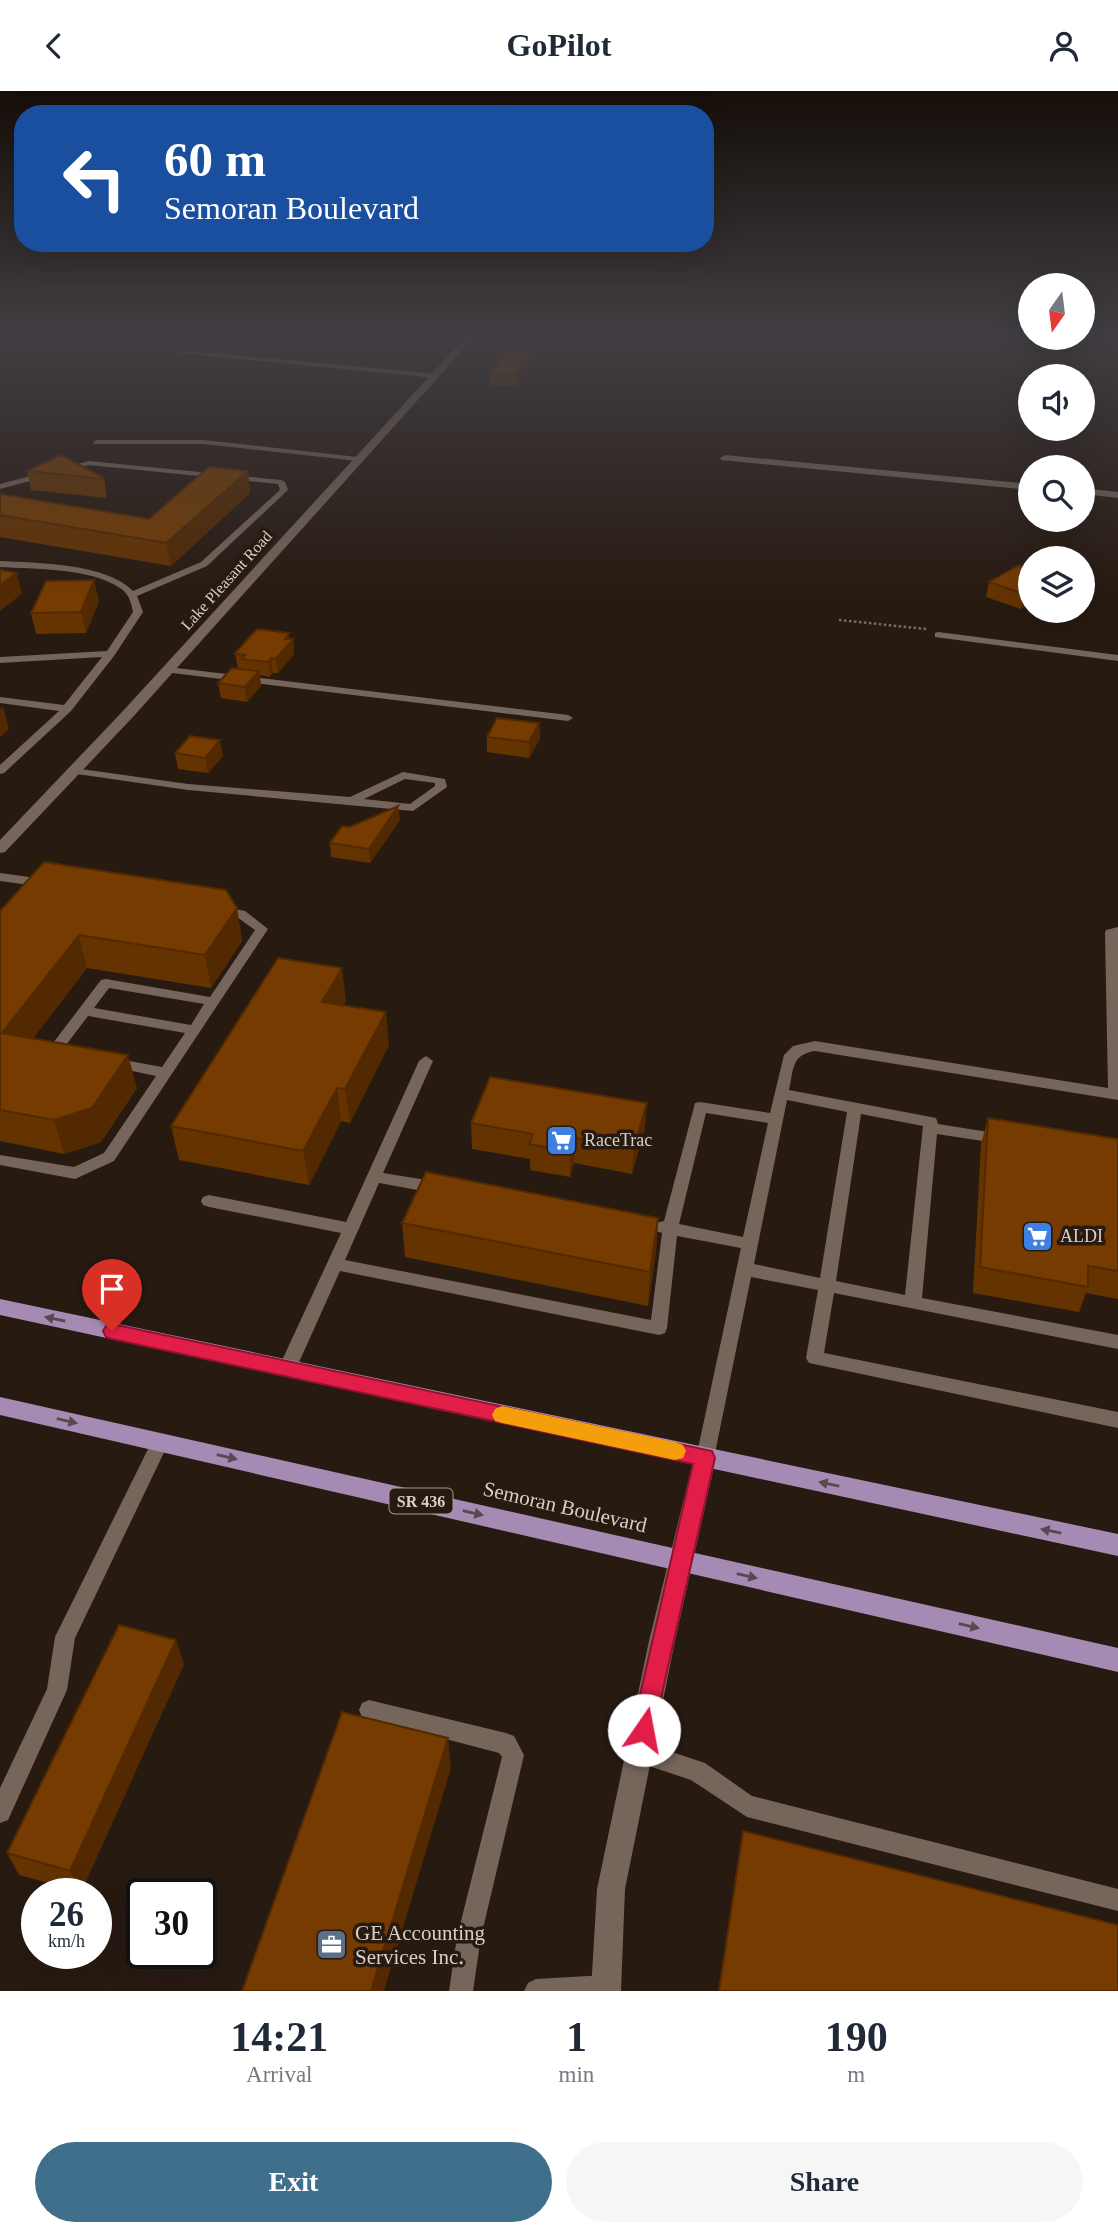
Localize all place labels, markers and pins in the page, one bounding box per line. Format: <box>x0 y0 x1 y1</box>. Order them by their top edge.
supermarket icon: RaceTrac <box>544 1123 578 1157</box>
place label: RaceTrac <box>584 1130 652 1150</box>
supermarket icon: ALDI <box>1020 1219 1054 1253</box>
place label: ALDI <box>1060 1226 1103 1246</box>
pin <box>82 1259 142 1331</box>
place label: GE Accounting Services Inc. <box>355 1921 486 1969</box>
office icon: GE Accounting Services Inc. <box>315 1928 349 1962</box>

